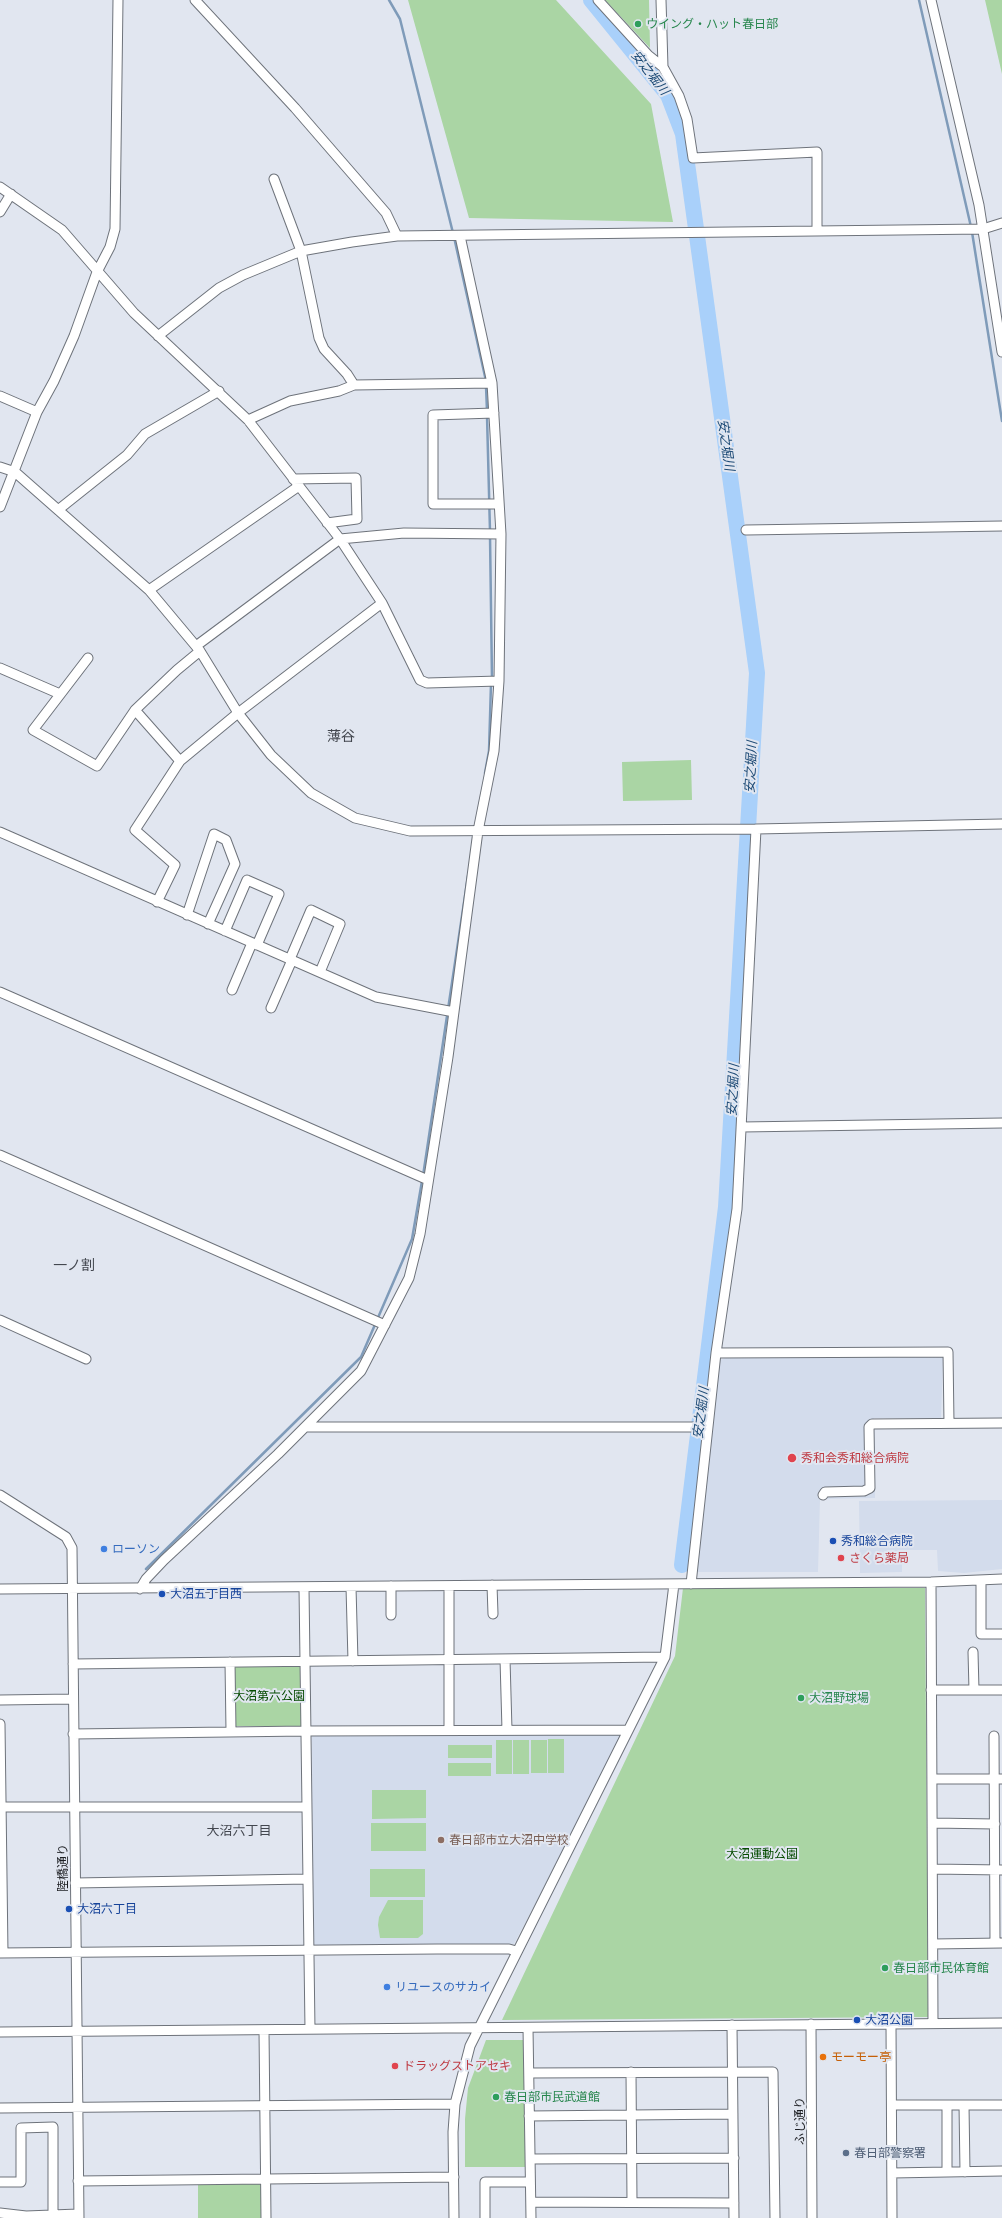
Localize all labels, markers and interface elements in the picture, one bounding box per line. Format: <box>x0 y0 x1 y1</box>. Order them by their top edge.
place label: ウイング・ハット春日部 <box>646 17 778 31</box>
marker: ウイング・ハット春日部 <box>633 19 643 29</box>
water label: 安之堀川 <box>628 48 672 98</box>
water label: 安之堀川 <box>715 418 737 472</box>
district label: 薄谷 <box>327 728 355 744</box>
water label: 安之堀川 <box>742 741 760 793</box>
water label: 安之堀川 <box>724 1064 742 1116</box>
district label: 一ノ割 <box>53 1257 95 1273</box>
water label: 安之堀川 <box>690 1386 712 1440</box>
place label: 秀和会秀和総合病院 <box>801 1451 909 1465</box>
marker: 秀和会秀和総合病院 <box>786 1452 798 1464</box>
place label: 秀和総合病院 <box>841 1534 913 1548</box>
marker: 秀和総合病院 <box>828 1536 838 1546</box>
place label: ローソン <box>112 1542 160 1556</box>
marker: ローソン <box>99 1544 109 1554</box>
place label: さくら薬局 <box>849 1551 909 1565</box>
marker: さくら薬局 <box>836 1553 846 1563</box>
place label: 大沼五丁目西 <box>170 1587 242 1601</box>
marker: 大沼五丁目西 <box>157 1589 167 1599</box>
park label: 大沼第六公園 <box>233 1689 305 1703</box>
place label: 大沼野球場 <box>809 1691 869 1705</box>
marker: 大沼野球場 <box>796 1693 806 1703</box>
district label: 大沼六丁目 <box>207 1823 271 1839</box>
place label: 春日部市立大沼中学校 <box>449 1833 569 1847</box>
marker: 春日部市立大沼中学校 <box>436 1835 446 1845</box>
street label: 陸橋通り <box>56 1844 70 1892</box>
park label: 大沼運動公園 <box>726 1847 798 1861</box>
place label: 大沼六丁目 <box>77 1902 137 1916</box>
marker: 大沼六丁目 <box>64 1904 74 1914</box>
place label: 春日部市民体育館 <box>893 1961 989 1975</box>
marker: 春日部市民体育館 <box>880 1963 890 1973</box>
place label: リユースのサカイ <box>395 1980 491 1994</box>
marker: リユースのサカイ <box>382 1982 392 1992</box>
place label: 大沼公園 <box>865 2013 913 2027</box>
marker: 大沼公園 <box>852 2015 862 2025</box>
place label: モーモー亭 <box>831 2050 891 2064</box>
marker: モーモー亭 <box>818 2052 828 2062</box>
place label: ドラッグストアセキ <box>403 2059 511 2073</box>
marker: ドラッグストアセキ <box>390 2061 400 2071</box>
place label: 春日部市民武道館 <box>504 2090 600 2104</box>
marker: 春日部市民武道館 <box>491 2092 501 2102</box>
street label: ふじ通り <box>793 2097 807 2145</box>
place label: 春日部警察署 <box>854 2146 926 2160</box>
marker: 春日部警察署 <box>841 2148 851 2158</box>

